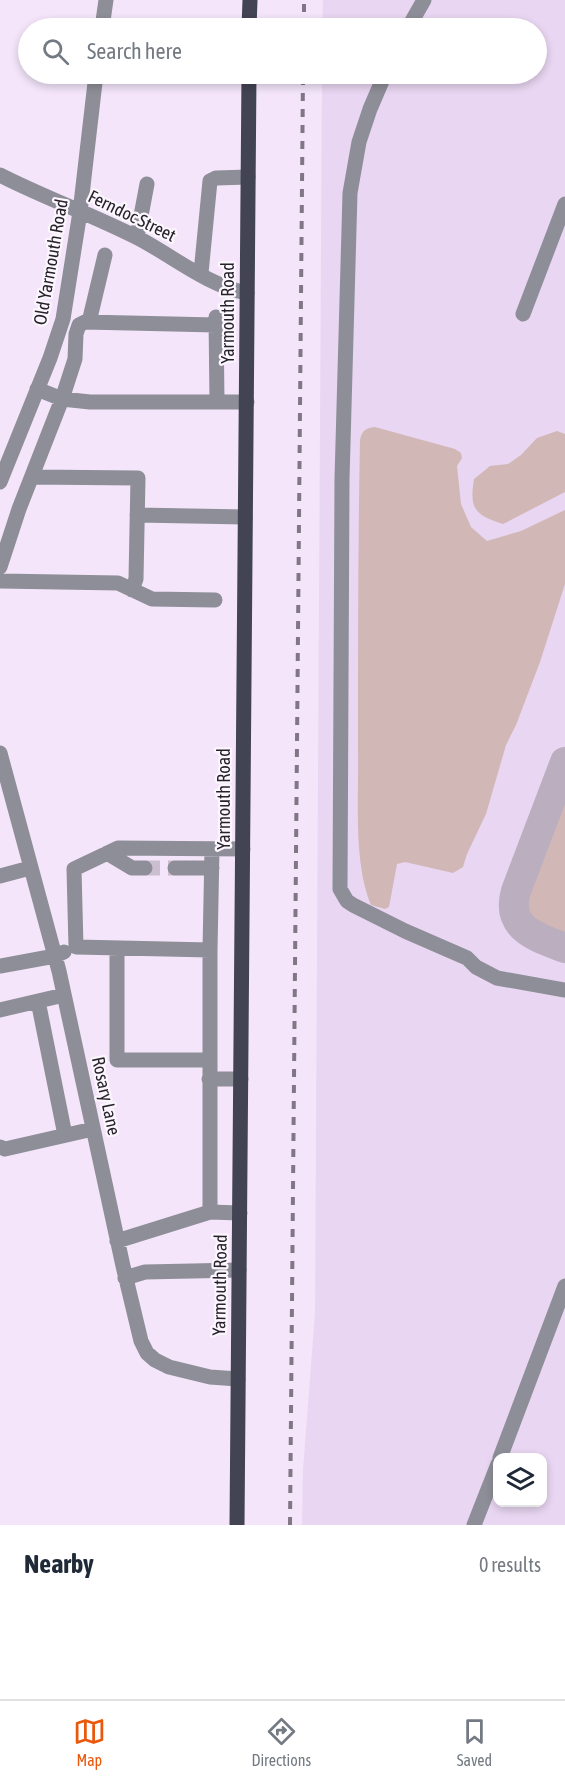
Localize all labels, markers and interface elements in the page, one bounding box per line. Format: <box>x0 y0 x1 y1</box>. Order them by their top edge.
search box <box>18 18 547 84</box>
icon: search <box>39 35 72 68</box>
text: Search here <box>87 38 182 64</box>
street label: Ferndoc Street <box>85 185 179 246</box>
street label: Old Yarmouth Road <box>29 197 72 327</box>
street label: Yarmouth Road <box>217 262 238 364</box>
street label: Yarmouth Road <box>213 748 234 850</box>
street label: Rosary Lane <box>88 1055 125 1137</box>
street label: Yarmouth Road <box>208 1234 231 1336</box>
map controls <box>493 1453 547 1507</box>
button: layers <box>493 1453 547 1507</box>
text: Nearby <box>24 1549 94 1579</box>
text: 0 results <box>479 1553 541 1576</box>
tab: Map <box>73 1715 106 1769</box>
tab: Directions <box>251 1715 311 1769</box>
tab: Saved <box>457 1715 492 1769</box>

